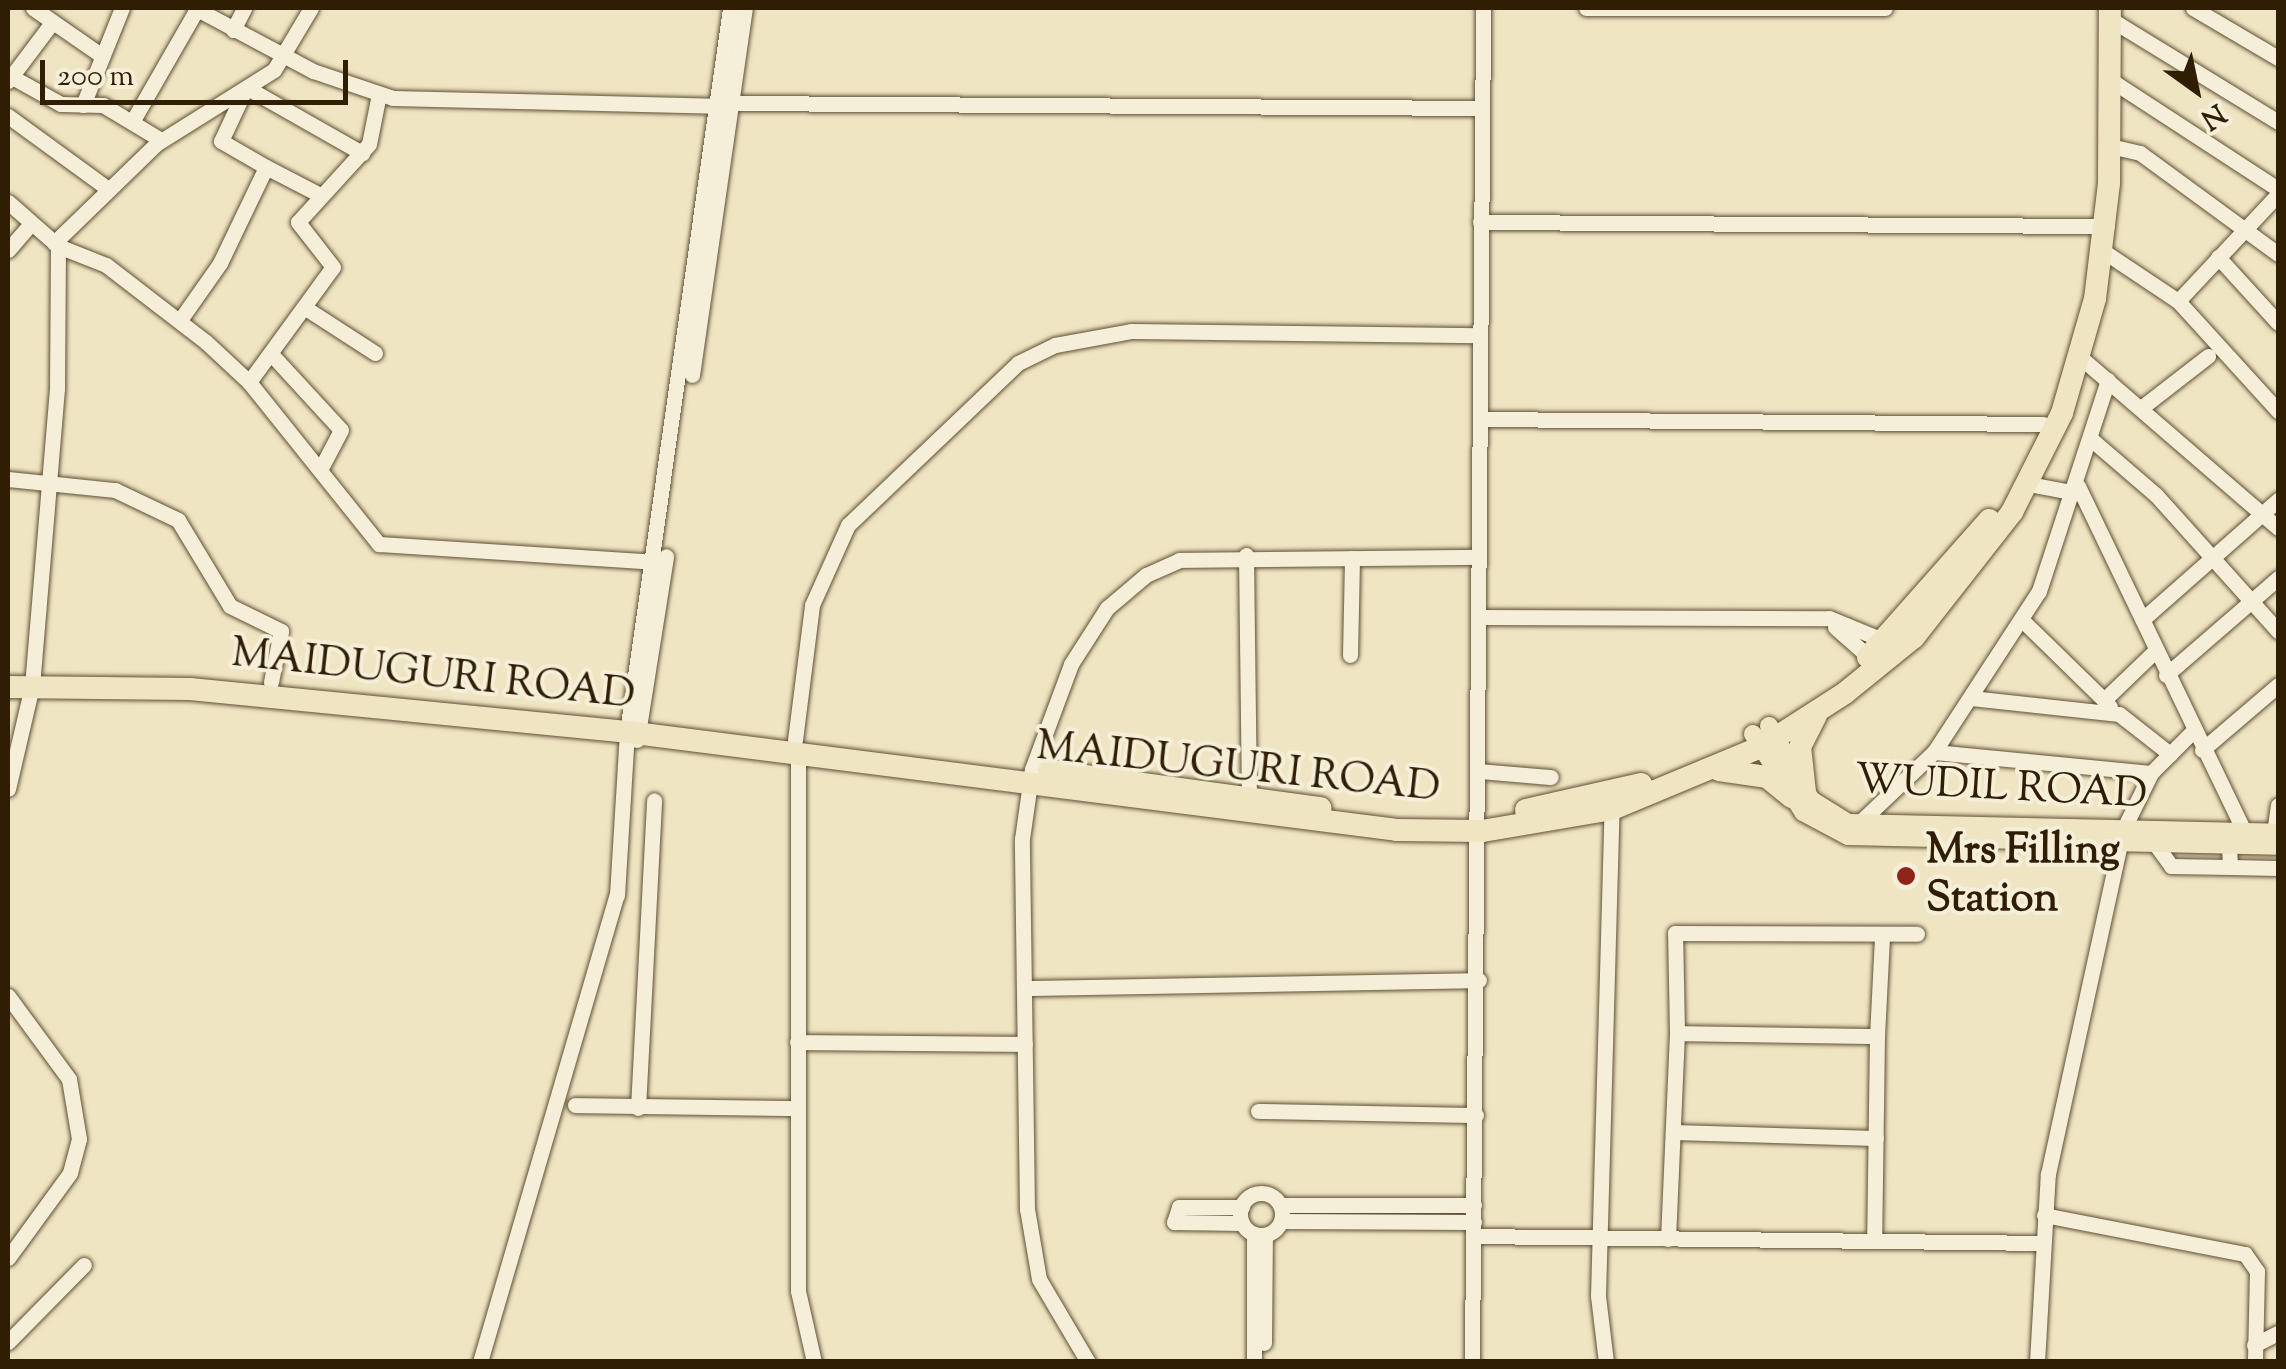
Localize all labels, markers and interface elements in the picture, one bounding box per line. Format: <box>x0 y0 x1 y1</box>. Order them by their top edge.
scale bar <box>45 40 352 102</box>
north arrow <box>2146 40 2246 140</box>
text: 200 m <box>57 56 134 99</box>
text: N <box>2192 92 2233 138</box>
street label: MAIDUGURI ROAD <box>229 630 637 722</box>
street label: MAIDUGURI ROAD <box>1034 723 1442 815</box>
street label: WUDIL ROAD <box>1854 756 2148 822</box>
place label: Mrs Filling Station <box>1926 827 2120 926</box>
marker: Mrs Filling Station <box>1895 865 1917 887</box>

